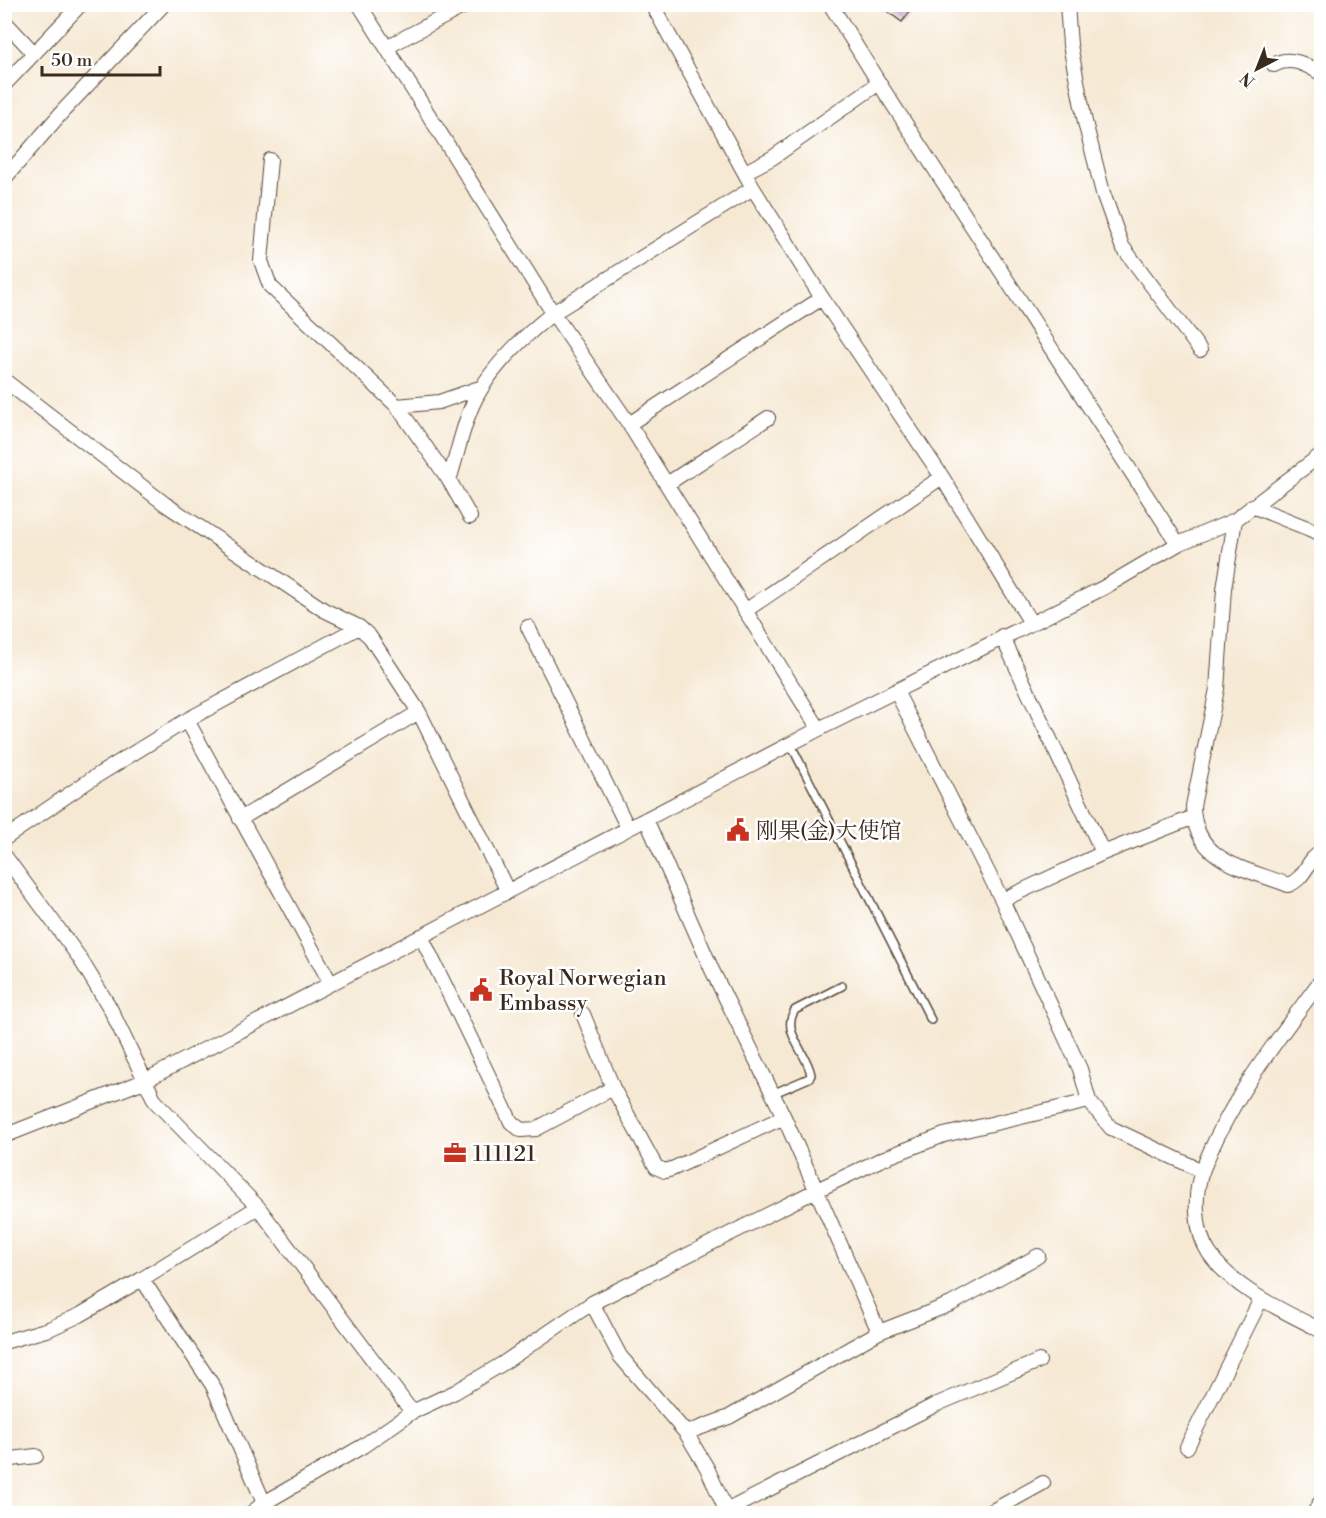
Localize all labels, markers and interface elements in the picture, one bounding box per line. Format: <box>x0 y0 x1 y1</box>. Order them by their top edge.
scale bar <box>42 39 160 77</box>
north arrow <box>1227 39 1287 99</box>
text: 50 m <box>51 49 93 72</box>
text: N <box>1236 68 1259 91</box>
public building icon: 刚果(金)大使馆 <box>725 817 751 843</box>
place label: 刚果(金)大使馆 <box>756 818 902 845</box>
place label: Royal Norwegian Embassy <box>499 965 667 1017</box>
public building icon: Royal Norwegian Embassy <box>468 977 494 1003</box>
office icon: 111121 <box>442 1140 468 1166</box>
place label: 111121 <box>473 1141 536 1168</box>

